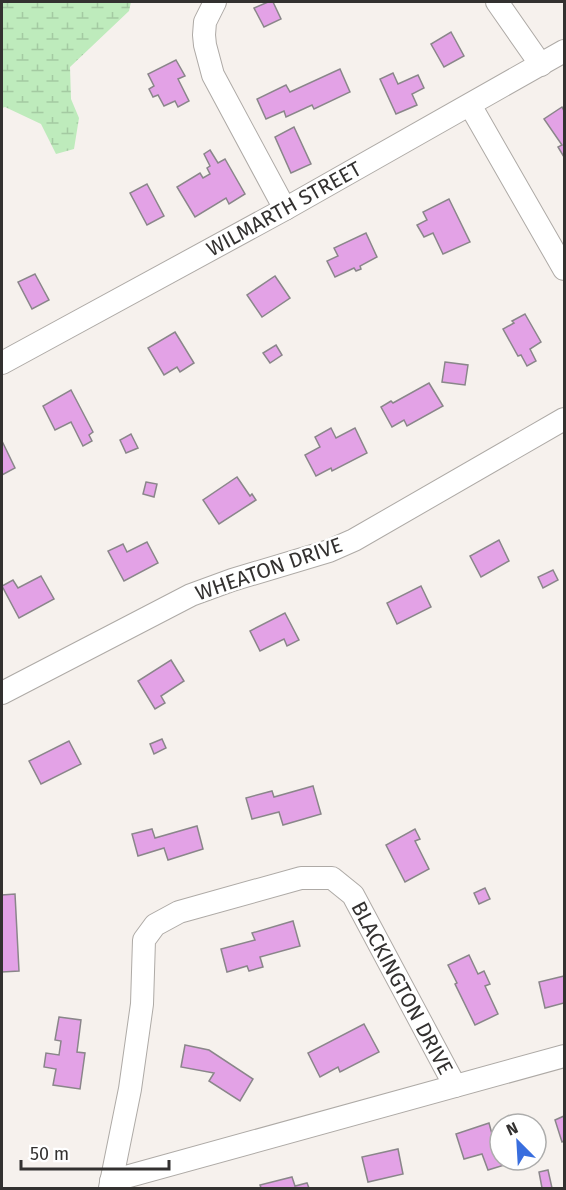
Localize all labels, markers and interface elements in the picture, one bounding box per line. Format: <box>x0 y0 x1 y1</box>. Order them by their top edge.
street label: WILMARTH STREET <box>202 156 366 262</box>
street label: WHEATON DRIVE <box>192 532 346 606</box>
street label: BLACKINGTON DRIVE <box>345 897 459 1079</box>
north arrow <box>488 1112 548 1172</box>
text: N <box>503 1118 521 1140</box>
scale bar <box>21 1133 170 1171</box>
text: 50 m <box>30 1143 69 1165</box>

